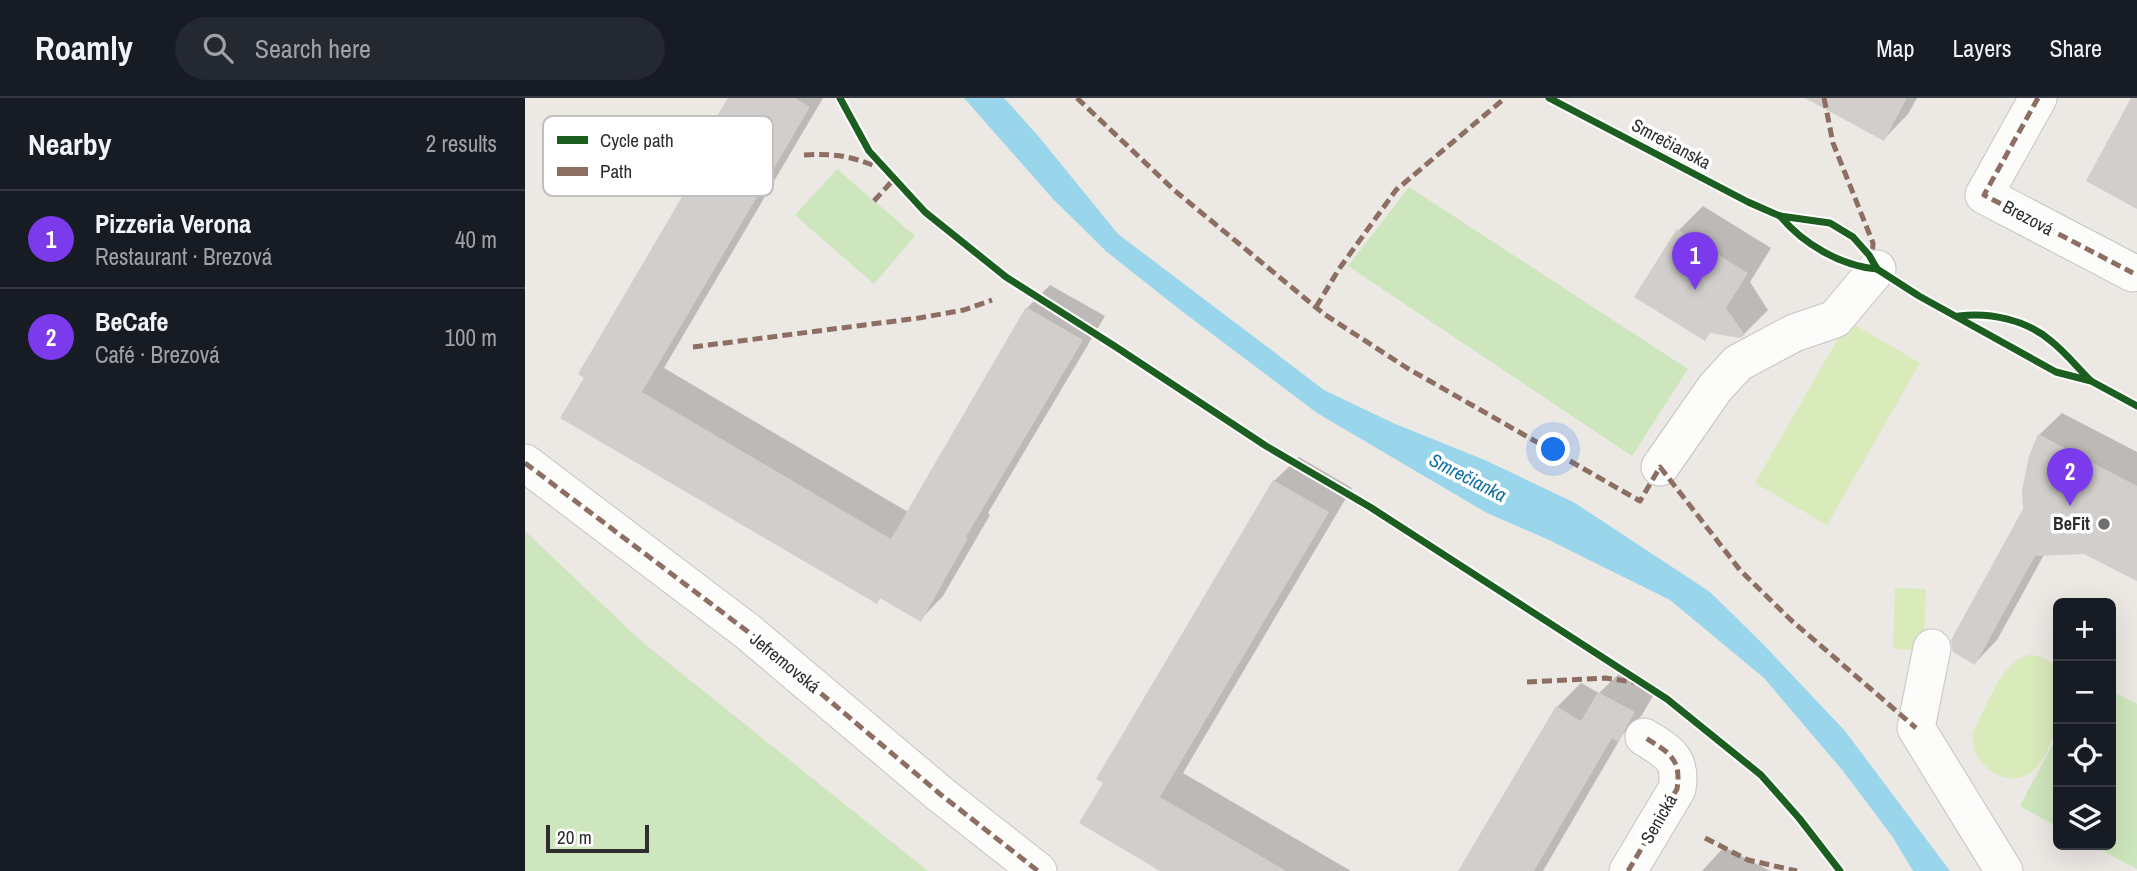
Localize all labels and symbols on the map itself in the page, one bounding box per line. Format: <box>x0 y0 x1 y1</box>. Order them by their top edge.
street label: Smrečianska <box>1627 112 1715 175</box>
legend <box>543 116 773 196</box>
text: Cycle path <box>600 127 674 153</box>
text: Path <box>600 158 632 184</box>
street label: Brezová <box>1998 194 2058 241</box>
pin: 1 <box>1672 232 1718 290</box>
your location <box>1536 432 1570 466</box>
water label: Smrečianka <box>1425 447 1511 508</box>
pin: 2 <box>2047 448 2093 506</box>
place label: BeFit <box>2053 511 2090 536</box>
marker: BeFit <box>2096 516 2112 532</box>
street label: Jefremovská <box>745 627 826 699</box>
street label: Senická <box>1634 789 1683 848</box>
scale bar <box>546 822 649 854</box>

